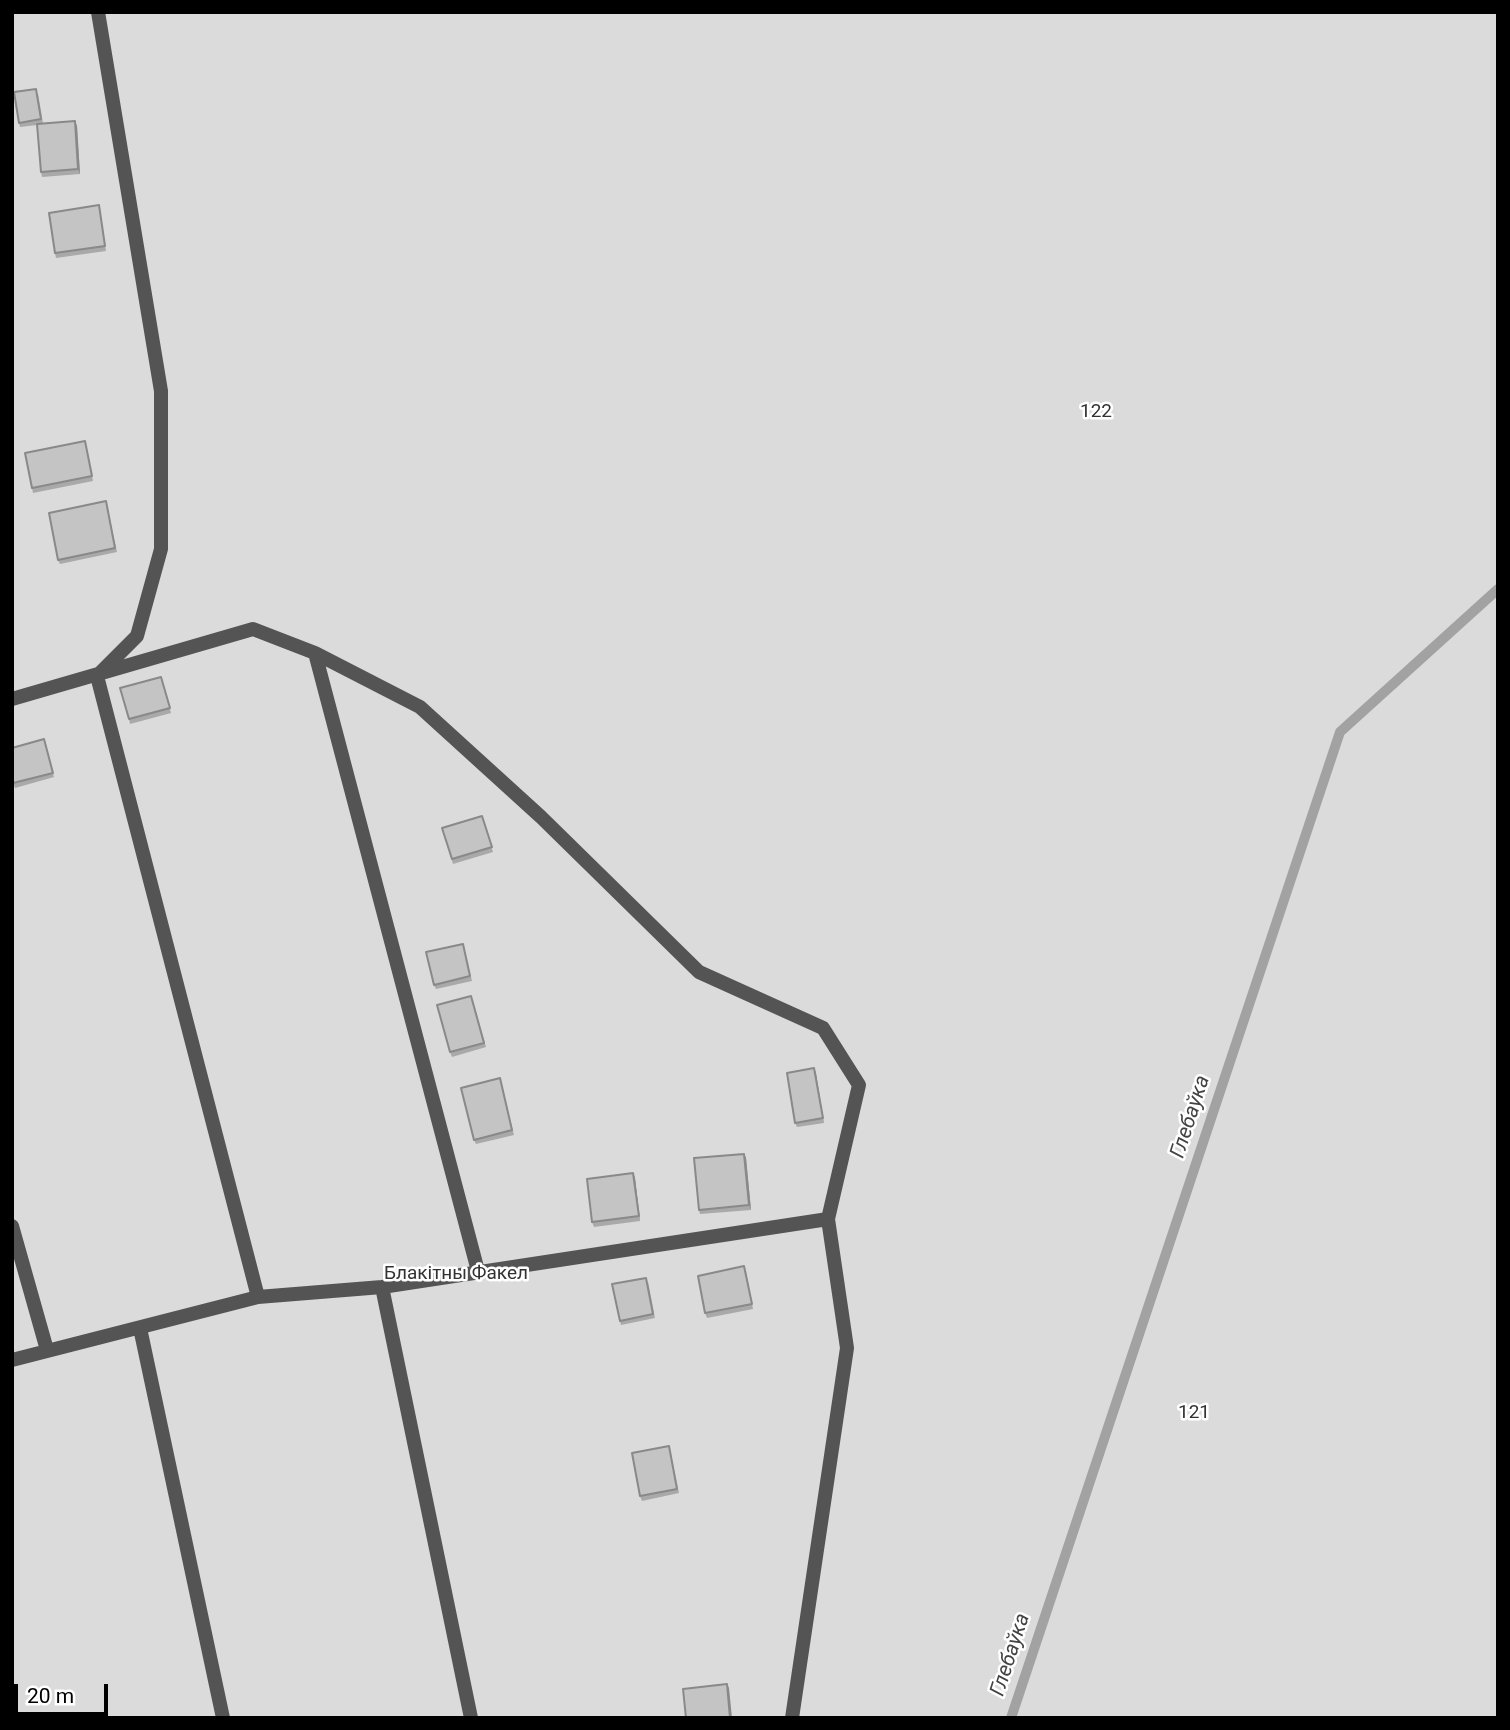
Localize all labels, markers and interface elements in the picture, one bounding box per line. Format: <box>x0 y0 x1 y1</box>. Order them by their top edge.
park label: 122 <box>1080 401 1112 423</box>
water label: Глебаўка <box>1166 1073 1216 1161</box>
park label: Блакітны Факел <box>384 1263 528 1285</box>
park label: 121 <box>1178 1402 1210 1424</box>
water label: Глебаўка <box>986 1611 1036 1699</box>
scale bar <box>18 1670 112 1714</box>
text: 20 m <box>27 1684 74 1708</box>

